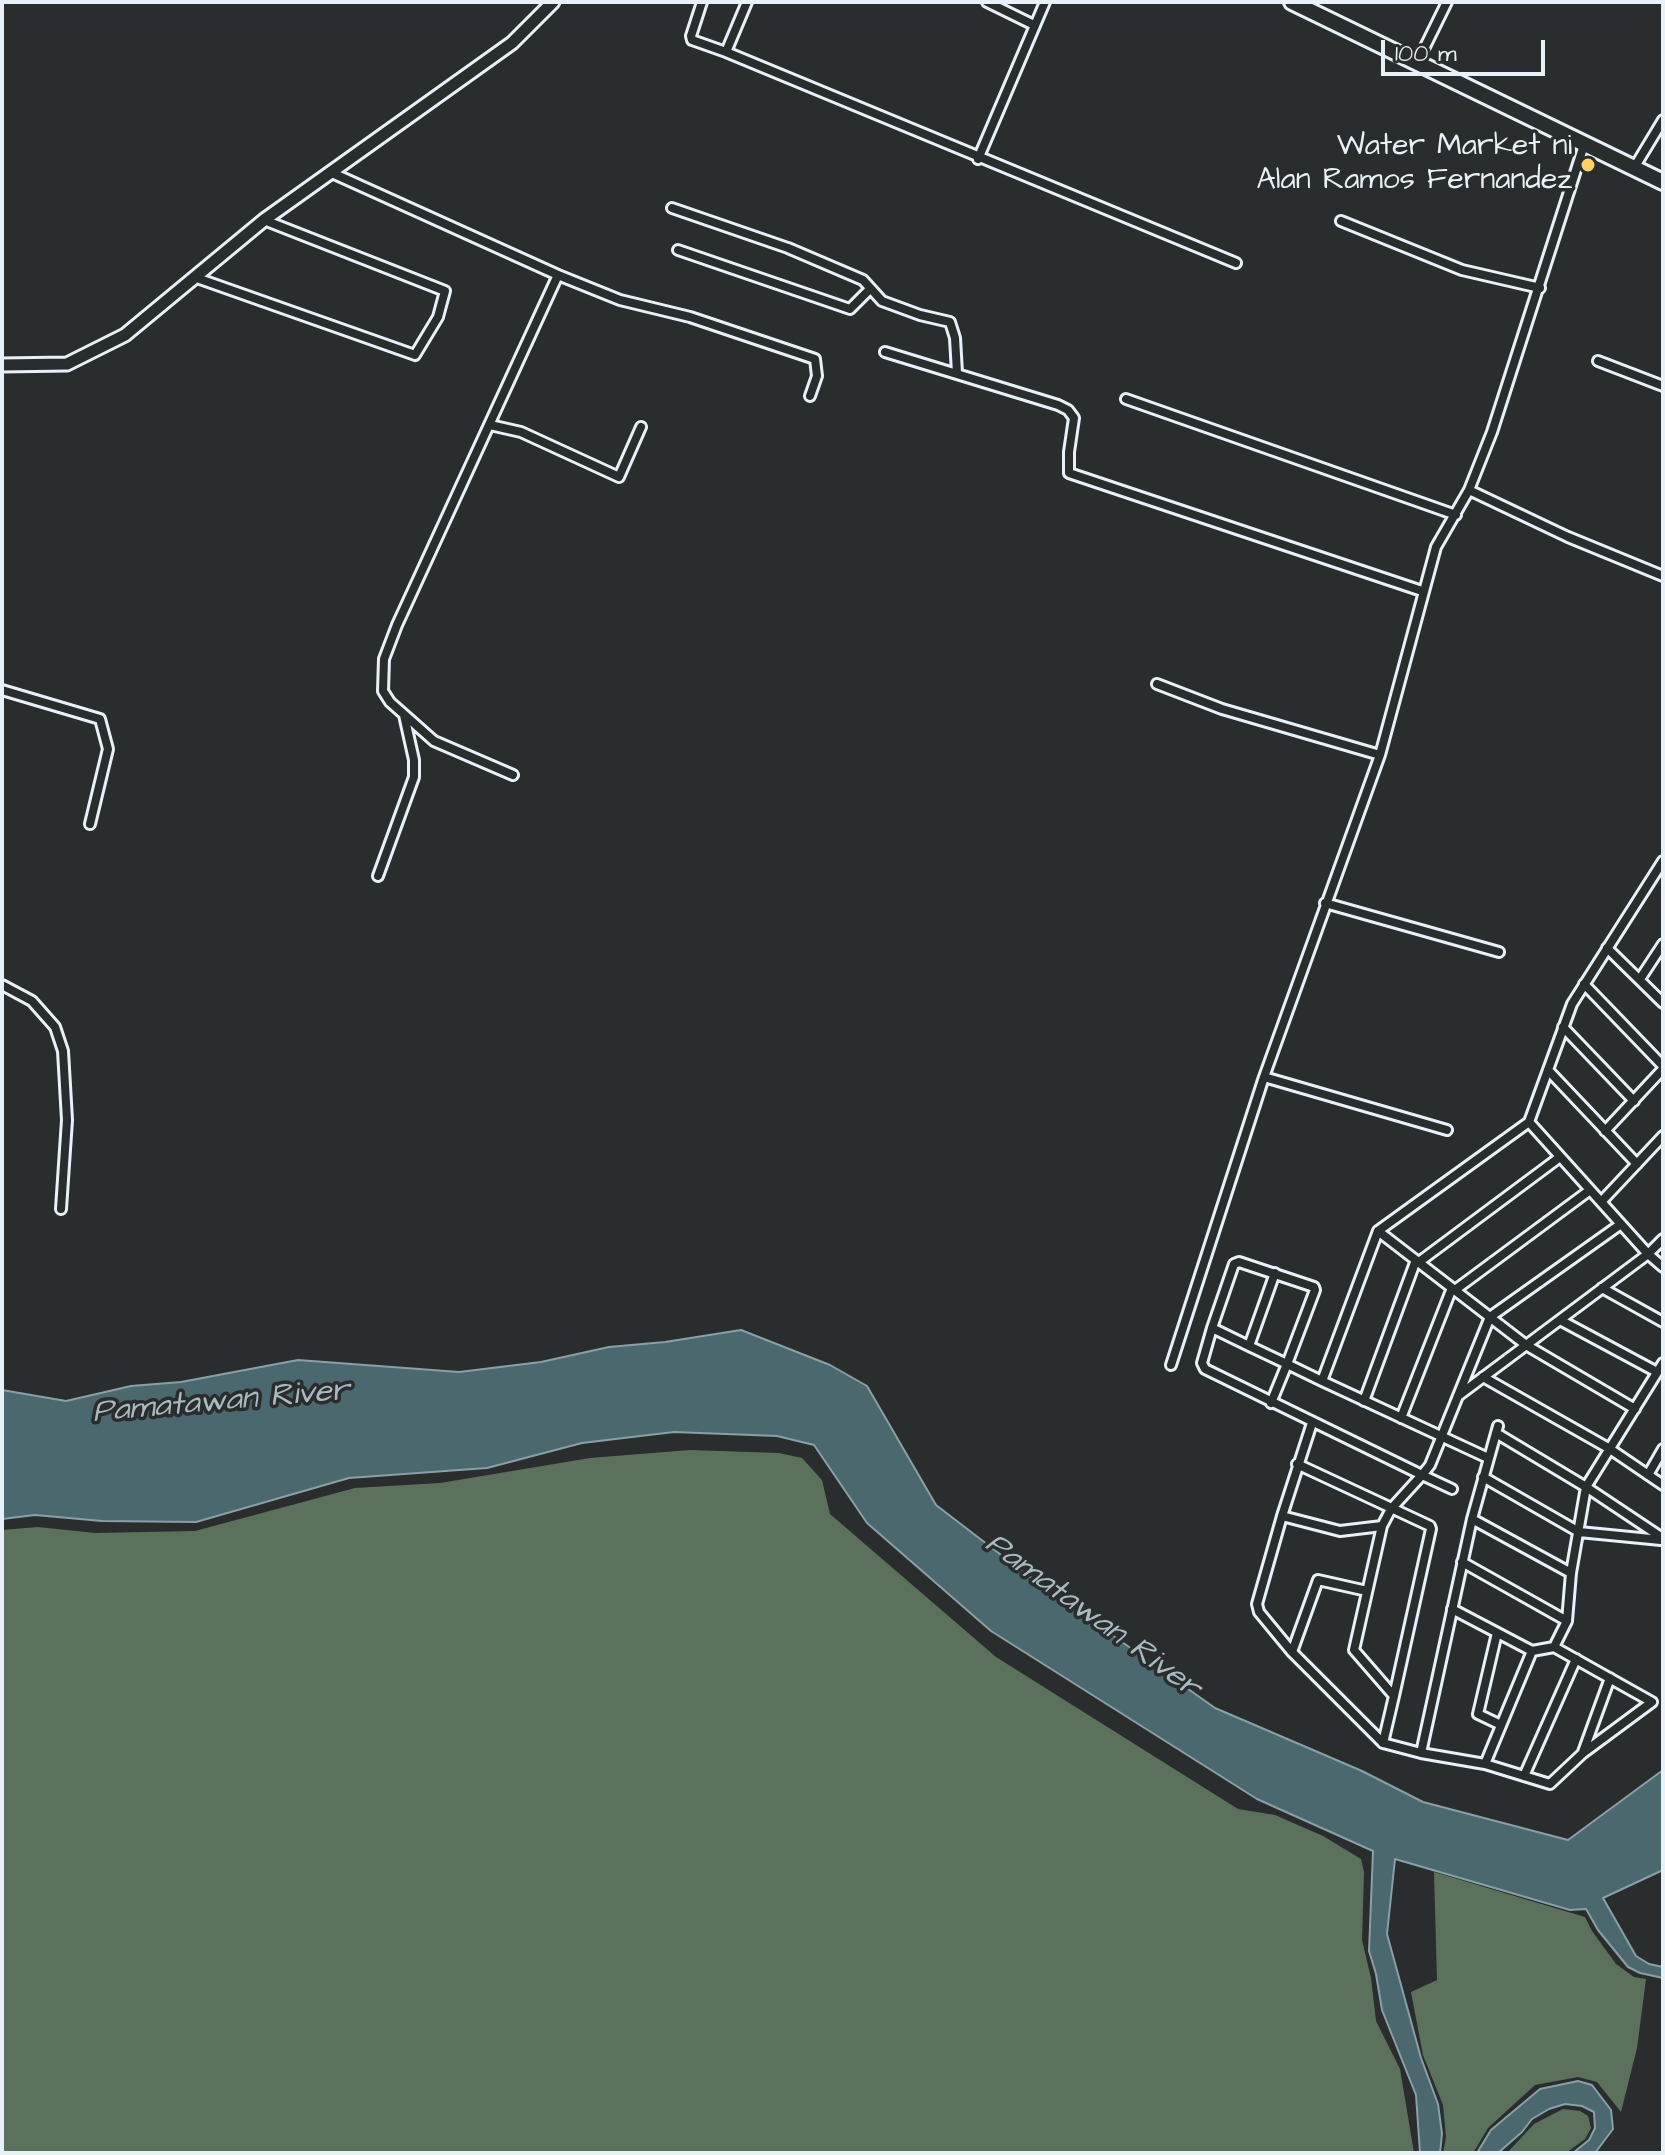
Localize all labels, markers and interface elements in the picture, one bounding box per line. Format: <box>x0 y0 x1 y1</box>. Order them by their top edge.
scale bar <box>1385 24 1549 74</box>
text: 100 m <box>1395 37 1457 71</box>
place label: Water Market ni Alan Ramos Fernandez <box>1257 130 1572 200</box>
marker: Water Market ni Alan Ramos Fernandez <box>1579 156 1597 174</box>
water label: Pamatawan River <box>91 1373 351 1433</box>
water label: Pamatawan River <box>977 1526 1207 1708</box>

